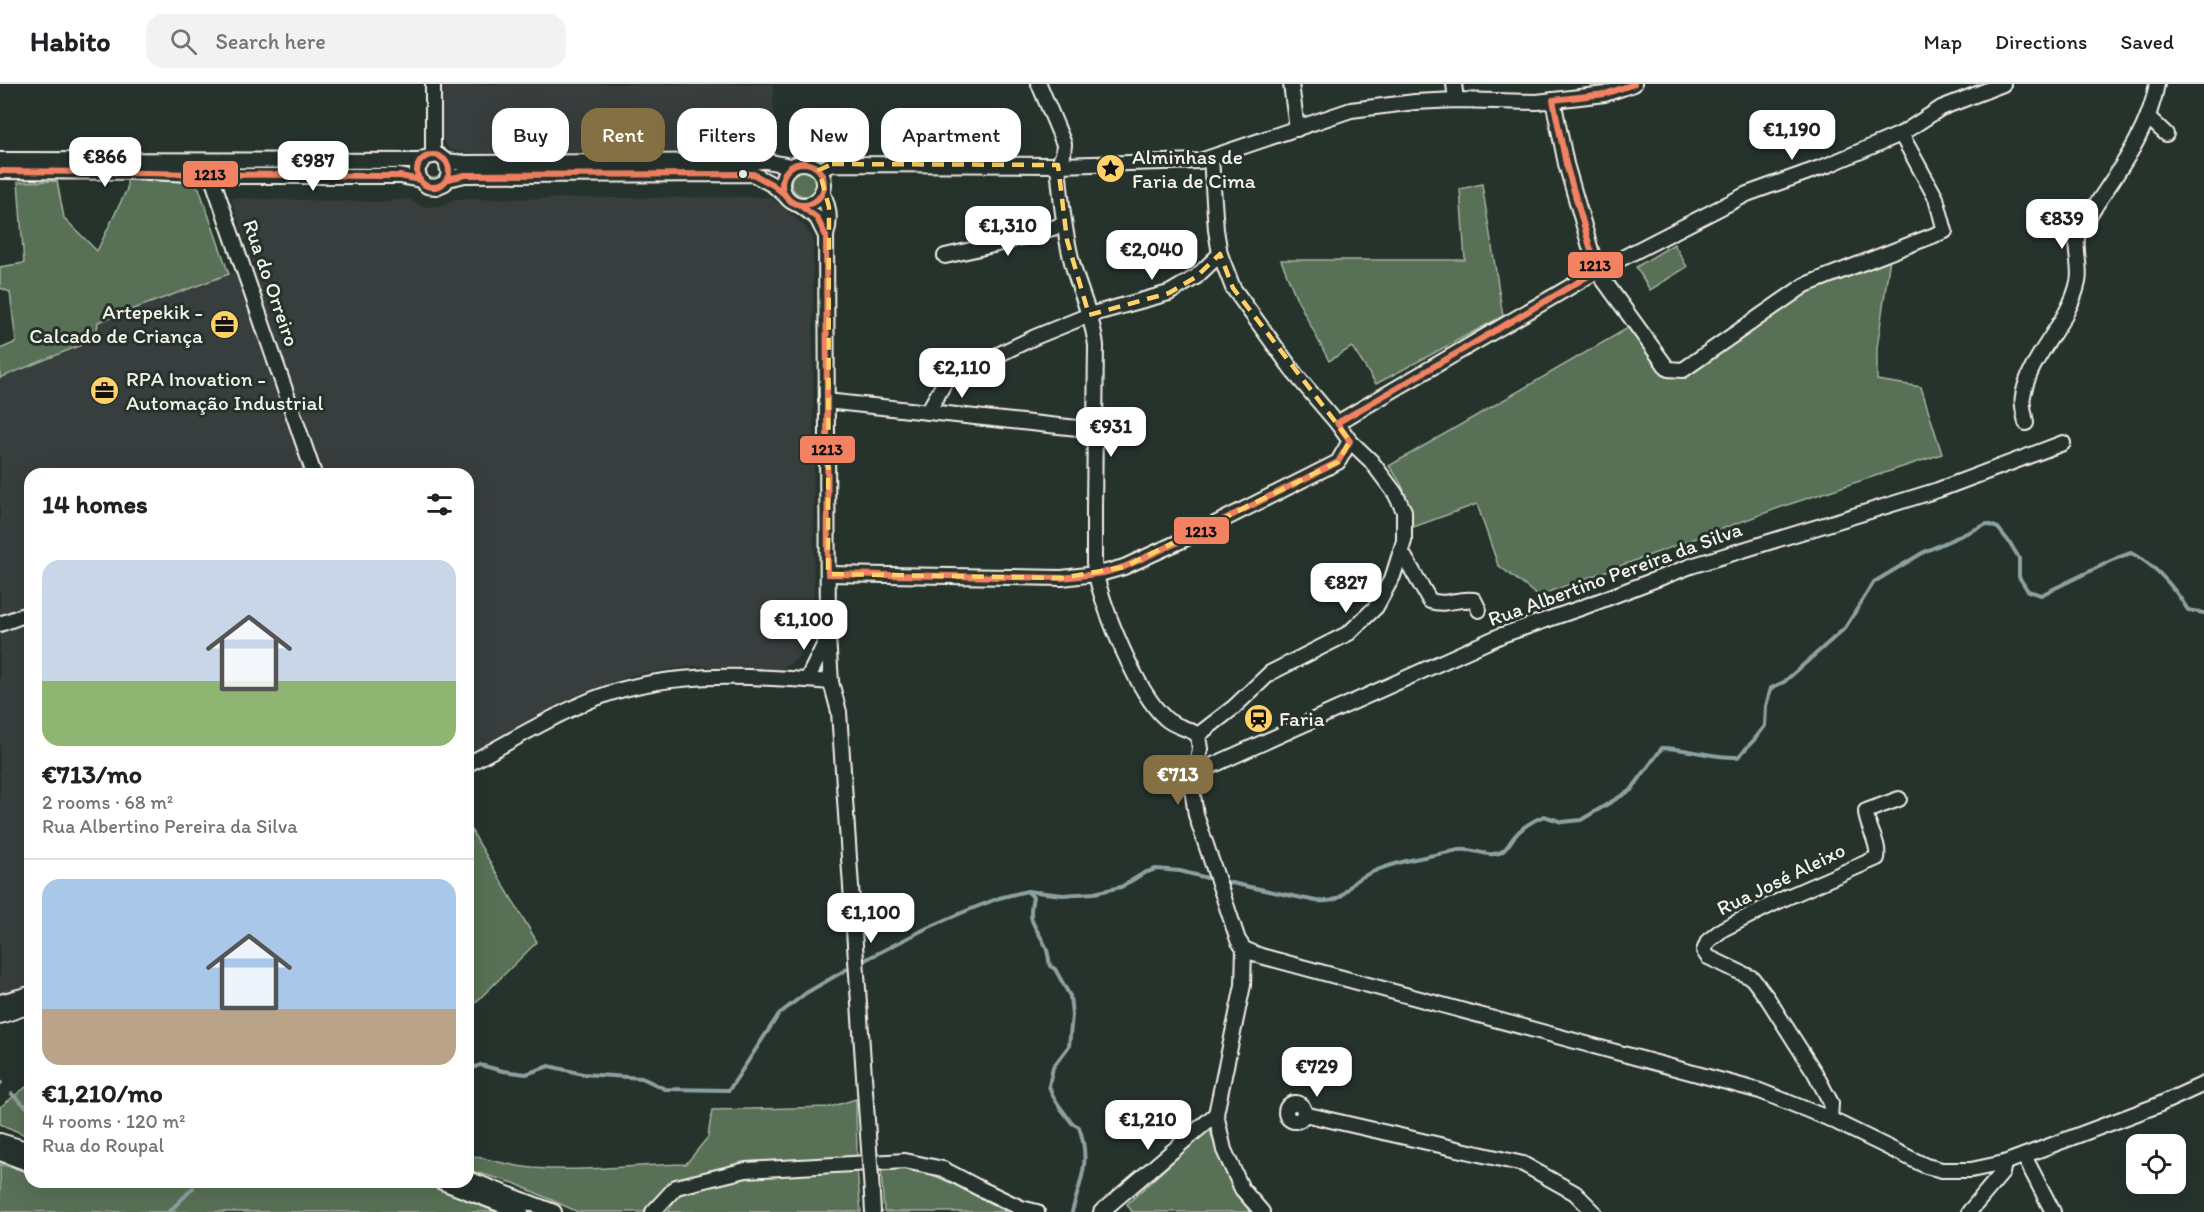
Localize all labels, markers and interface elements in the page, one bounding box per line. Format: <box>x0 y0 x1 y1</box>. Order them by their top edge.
search box <box>146 14 566 68</box>
text: Habito <box>30 24 110 58</box>
icon: search <box>167 25 200 58</box>
text: Search here <box>215 28 326 55</box>
text: Map <box>1924 29 1962 54</box>
text: Directions <box>1995 29 2087 54</box>
text: Saved <box>2120 29 2174 54</box>
chip: Buy <box>492 108 569 162</box>
chip: Rent <box>581 108 665 162</box>
chip: Filters <box>677 108 777 162</box>
chip: New <box>789 108 869 162</box>
chip: Apartment <box>881 108 1021 162</box>
pin: €1,190 <box>1743 110 1841 161</box>
text: €1,190 <box>1763 117 1821 141</box>
pin: €866 <box>69 137 141 188</box>
pin: €987 <box>277 141 349 192</box>
text: €866 <box>83 144 127 168</box>
place label: Alminhas de Faria de Cima <box>1132 144 1256 193</box>
text: €987 <box>292 148 334 172</box>
place icon: Alminhas de Faria de Cima <box>1095 153 1127 185</box>
line badge: 1213 <box>182 160 239 188</box>
text: 1213 <box>194 165 226 184</box>
unlabelled marker <box>737 168 749 180</box>
pin: €839 <box>2026 199 2098 250</box>
pin: €1,310 <box>959 206 1057 257</box>
text: €839 <box>2040 206 2084 230</box>
text: €1,310 <box>979 213 1037 237</box>
street label: Rua do Orreiro <box>238 216 305 349</box>
pin: €2,040 <box>1103 230 1201 281</box>
text: €2,040 <box>1120 237 1184 261</box>
line badge: 1213 <box>1567 251 1624 279</box>
text: 1213 <box>1579 256 1611 275</box>
place label: Artepekik - Calcado de Criança <box>29 299 203 348</box>
office icon: Artepekik - Calcado de Criança <box>208 308 240 340</box>
pin: €2,110 <box>913 348 1011 399</box>
text: €2,110 <box>933 355 991 379</box>
place label: RPA Inovation - Automação Industrial <box>126 366 323 415</box>
office icon: RPA Inovation - Automação Industrial <box>89 375 121 407</box>
pin: €931 <box>1075 407 1147 458</box>
text: €931 <box>1090 414 1132 438</box>
line badge: 1213 <box>799 435 856 464</box>
text: 1213 <box>811 440 843 459</box>
text: 14 homes <box>42 488 148 520</box>
icon: filters <box>423 488 456 521</box>
line badge: 1213 <box>1173 516 1230 545</box>
street label: Rua Albertino Pereira da Silva <box>1484 516 1745 631</box>
text: 1213 <box>1185 522 1217 541</box>
pin: €827 <box>1310 563 1382 614</box>
text: €827 <box>1325 570 1367 594</box>
icon: home <box>195 599 303 707</box>
pin: €1,100 <box>755 600 853 651</box>
text: €1,100 <box>774 607 834 631</box>
station icon: Faria <box>1242 703 1274 735</box>
place label: Faria <box>1279 706 1325 731</box>
pin: €713 <box>1142 755 1214 806</box>
text: €713/mo <box>42 758 142 790</box>
text: €713 <box>1157 762 1199 786</box>
text: 2 rooms · 68 m² <box>42 790 173 814</box>
text: Rua Albertino Pereira da Silva <box>42 814 298 838</box>
street label: Rua José Aleixo <box>1713 837 1849 920</box>
pin: €1,100 <box>822 893 920 944</box>
text: €1,100 <box>841 900 901 924</box>
icon: home <box>195 918 303 1026</box>
pin: €729 <box>1281 1047 1353 1098</box>
text: €729 <box>1296 1054 1338 1078</box>
text: €1,210/mo <box>42 1077 163 1109</box>
pin: €1,210 <box>1099 1100 1197 1151</box>
text: €1,210 <box>1119 1107 1177 1131</box>
text: 4 rooms · 120 m² <box>42 1109 185 1133</box>
text: Rua do Roupal <box>42 1133 164 1157</box>
map controls <box>2126 1134 2186 1194</box>
button: locate <box>2126 1134 2186 1194</box>

